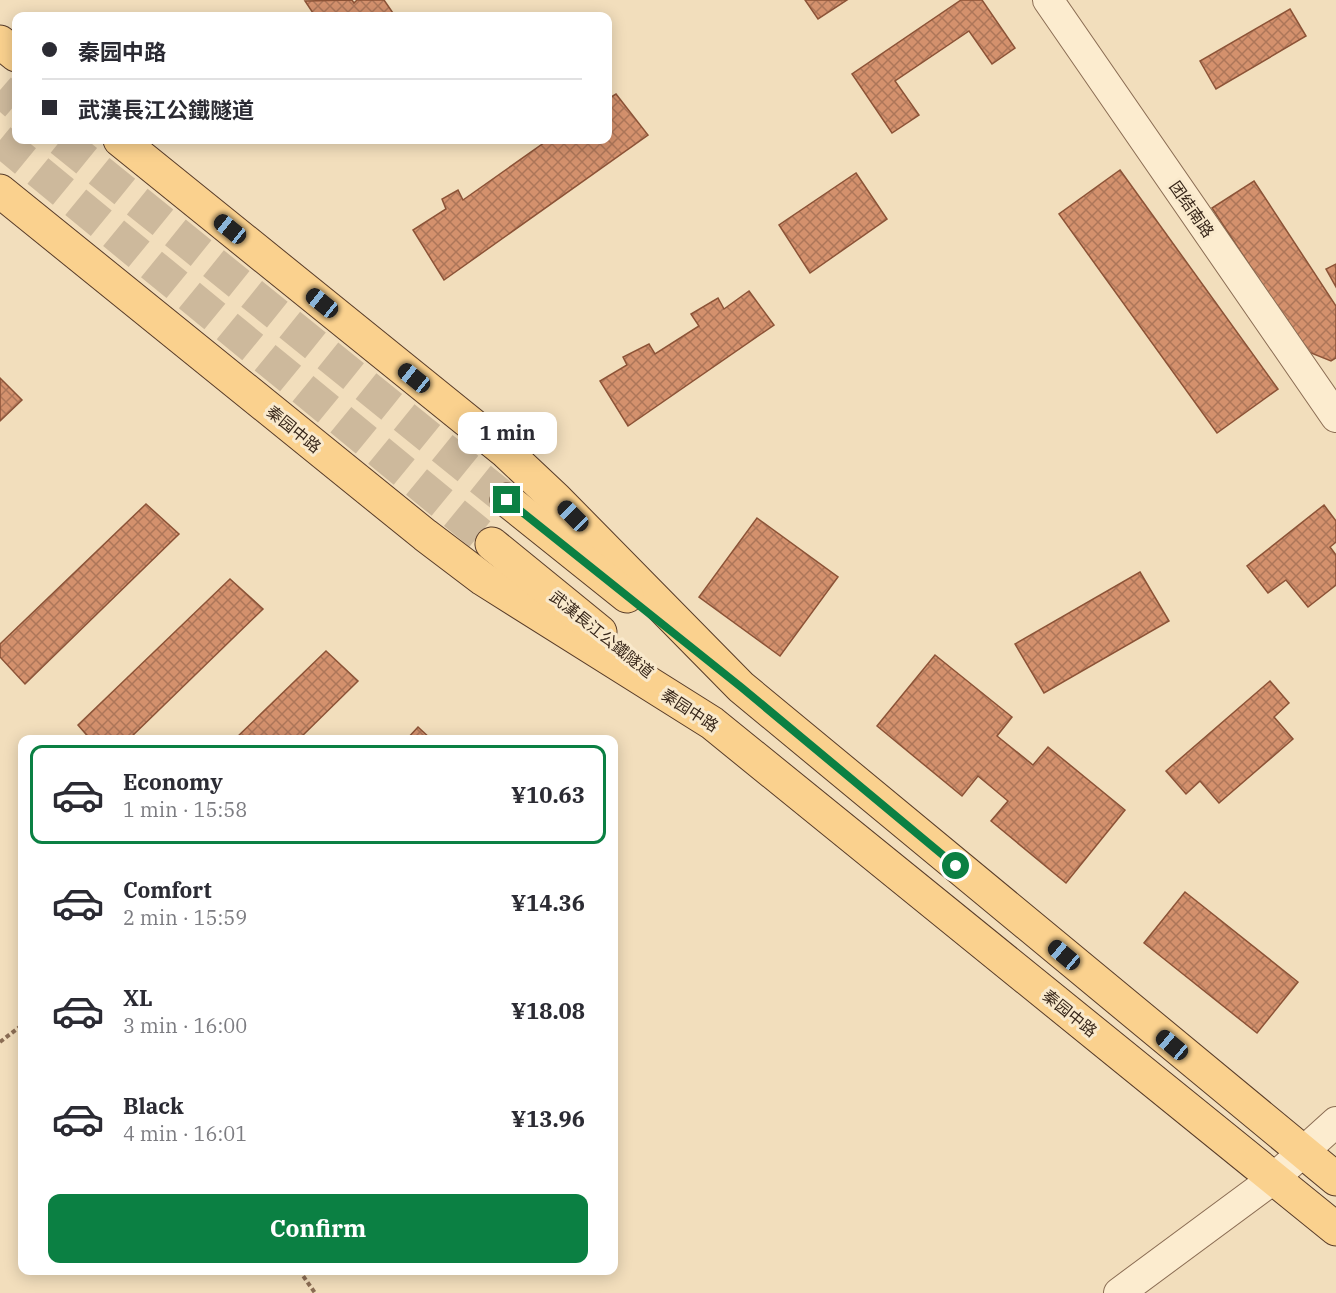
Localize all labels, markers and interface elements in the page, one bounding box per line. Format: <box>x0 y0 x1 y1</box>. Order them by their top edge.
text: 秦园中路 <box>78 37 166 66</box>
text: 武漢長江公鐵隧道 <box>78 95 254 124</box>
street label: 团结南路 <box>1165 177 1219 241</box>
car <box>210 211 250 247</box>
car <box>302 285 342 321</box>
car <box>394 360 434 396</box>
street label: 秦园中路 <box>263 401 325 457</box>
callout: 1 min <box>458 413 556 455</box>
text: 1 min <box>480 419 536 446</box>
route end <box>493 486 520 513</box>
car <box>554 497 592 535</box>
street label: 武漢長江公鐵隧道 <box>546 586 658 682</box>
street label: 秦园中路 <box>658 684 722 736</box>
text: Economy <box>123 767 223 796</box>
icon: car <box>51 768 105 822</box>
text: ¥10.63 <box>511 780 585 809</box>
text: 1 min · 15:58 <box>123 796 247 823</box>
route start <box>942 852 969 879</box>
text: Comfort <box>123 875 212 904</box>
icon: car <box>51 876 105 930</box>
text: ¥14.36 <box>511 888 585 917</box>
text: 2 min · 15:59 <box>123 904 247 931</box>
car <box>1044 937 1084 973</box>
text: XL <box>123 983 153 1012</box>
icon: car <box>51 984 105 1038</box>
street label: 秦园中路 <box>1039 985 1101 1041</box>
text: ¥18.08 <box>511 996 585 1025</box>
text: 3 min · 16:00 <box>123 1012 247 1039</box>
car <box>1152 1027 1192 1063</box>
text: Black <box>123 1091 184 1120</box>
icon: car <box>51 1092 105 1146</box>
text: ¥13.96 <box>511 1104 585 1133</box>
text: 4 min · 16:01 <box>123 1120 247 1147</box>
button: Confirm <box>48 1194 588 1263</box>

